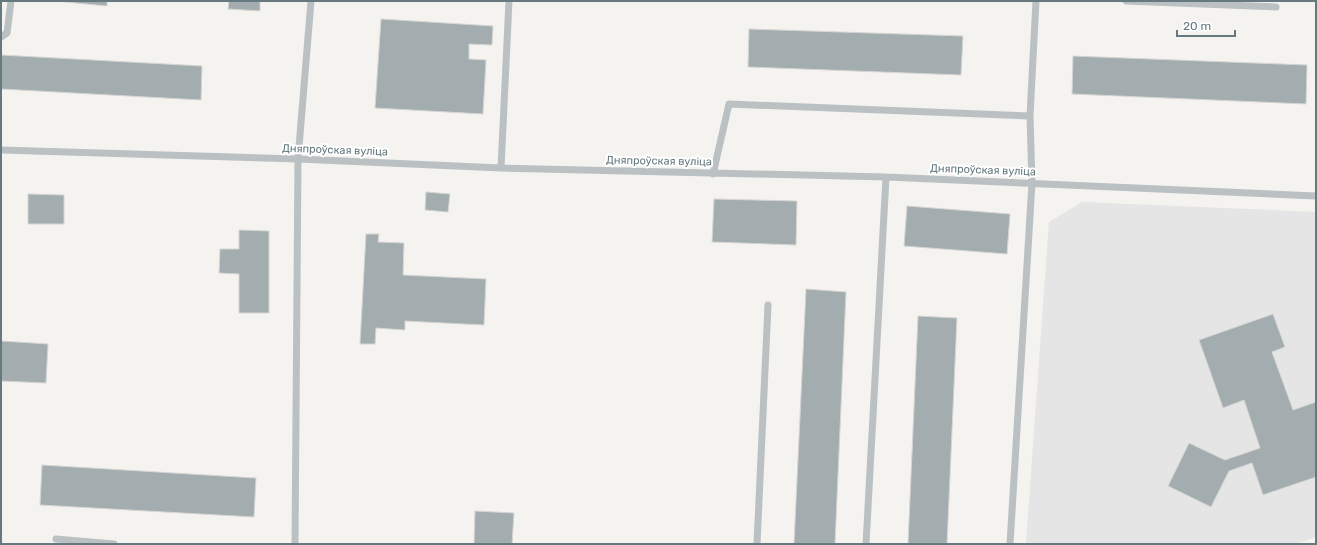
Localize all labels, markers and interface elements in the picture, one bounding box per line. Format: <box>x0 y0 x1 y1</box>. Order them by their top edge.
scale bar <box>1177 12 1235 38</box>
text: 20 m <box>1183 19 1211 33</box>
street label: Дняпроўская вуліца <box>282 142 388 158</box>
street label: Дняпроўская вуліца <box>606 154 712 168</box>
street label: Дняпроўская вуліца <box>930 162 1036 178</box>

